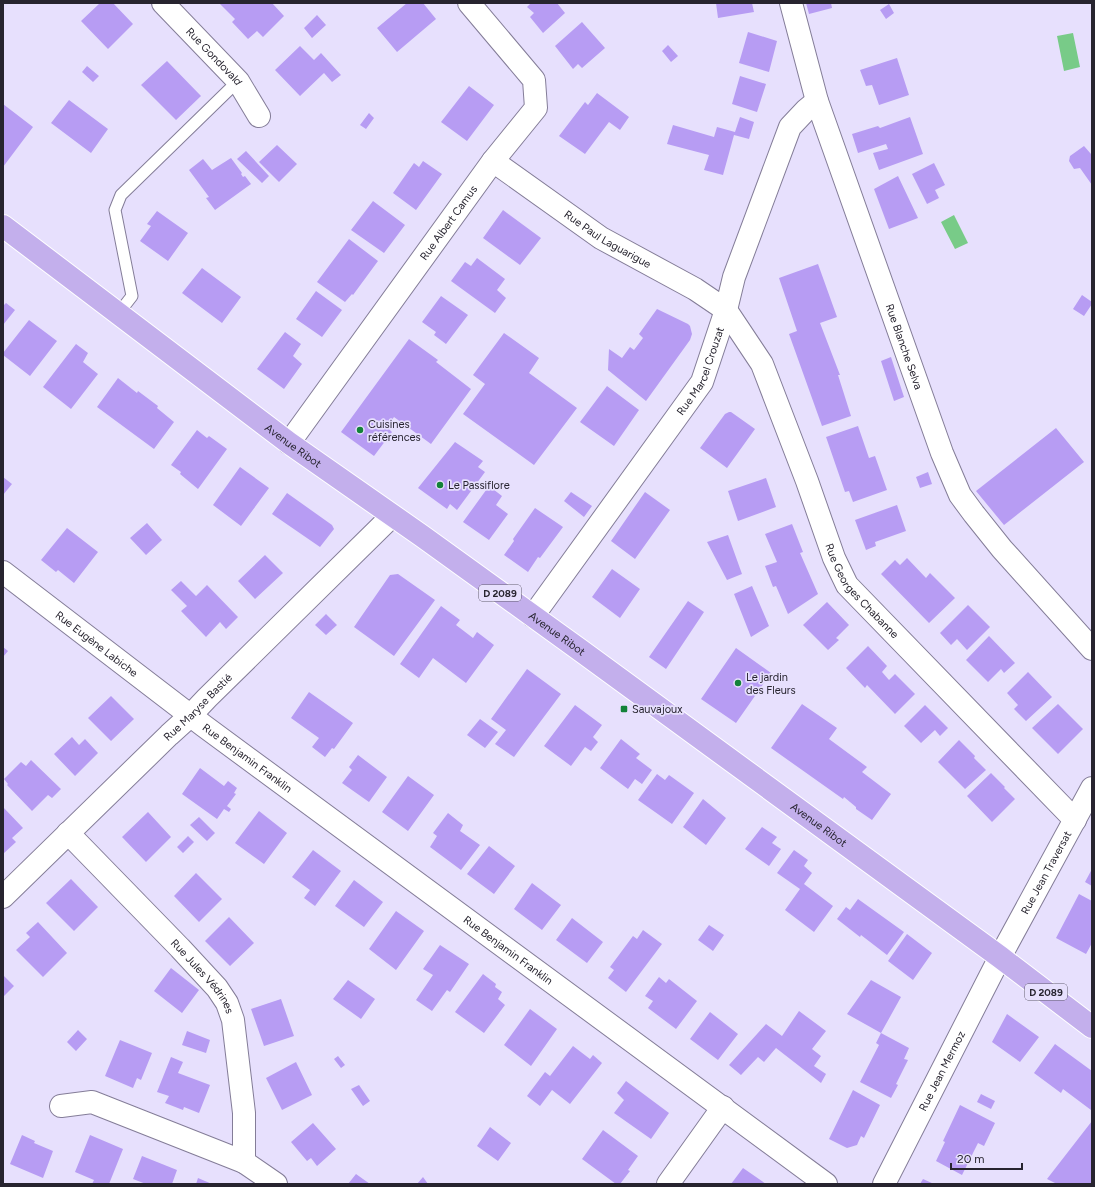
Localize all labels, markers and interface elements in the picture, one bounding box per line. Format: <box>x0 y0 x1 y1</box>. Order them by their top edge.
street label: Rue Gondovald <box>183 25 245 88</box>
street label: Rue Albert Camus <box>417 183 480 263</box>
street label: Rue Paul Laguarigue <box>562 208 653 271</box>
street label: Rue Blanche Selva <box>883 302 925 391</box>
street label: Rue Marcel Crouzat <box>674 325 727 418</box>
place label: Cuisines références <box>368 418 421 444</box>
street label: Avenue Ribot <box>262 421 324 471</box>
marker: Cuisines références <box>355 425 365 435</box>
place label: Le Passiflore <box>448 479 510 492</box>
marker: Le Passiflore <box>435 480 445 490</box>
street label: Rue Georges Chabanne <box>822 542 901 641</box>
road number: D 2089 <box>479 585 521 601</box>
street label: Rue Eugène Labiche <box>53 609 140 680</box>
street label: Avenue Ribot <box>526 609 588 659</box>
street label: Rue Maryse Bastié <box>161 671 235 744</box>
place label: Le jardin des Fleurs <box>746 671 796 697</box>
marker: Le jardin des Fleurs <box>733 678 743 688</box>
place label: Sauvajoux <box>632 703 683 716</box>
marker: Sauvajoux <box>619 704 629 714</box>
street label: Rue Benjamin Franklin <box>200 721 294 796</box>
street label: Avenue Ribot <box>788 800 849 850</box>
street label: Rue Jean Traversat <box>1018 829 1074 917</box>
street label: Rue Benjamin Franklin <box>461 913 555 988</box>
street label: Rue Jules Védrines <box>168 937 236 1015</box>
road number: D 2089 <box>1025 984 1067 1000</box>
street label: Rue Jean Mermoz <box>916 1029 968 1113</box>
scale bar <box>951 1145 1022 1171</box>
text: 20 m <box>957 1152 985 1166</box>

